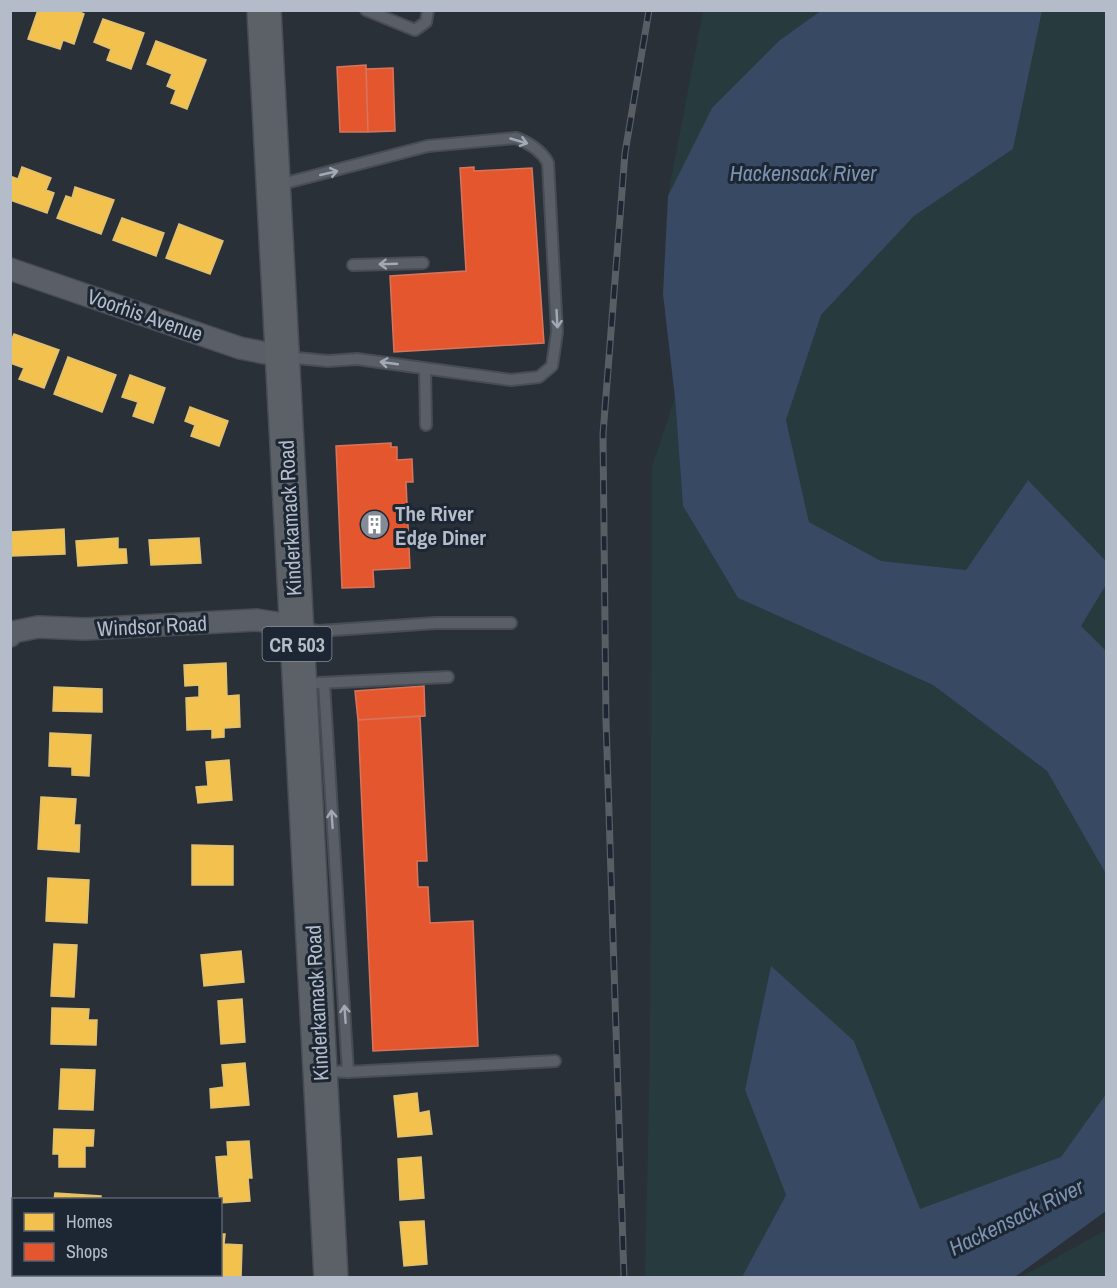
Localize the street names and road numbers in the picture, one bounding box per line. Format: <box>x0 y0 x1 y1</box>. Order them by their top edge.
street label: Voorhis Avenue <box>83 282 207 348</box>
street label: Kinderkamack Road <box>271 439 309 597</box>
street label: Windsor Road <box>96 609 208 643</box>
road number: CR 503 <box>262 627 332 661</box>
street label: Kinderkamack Road <box>298 924 336 1082</box>

